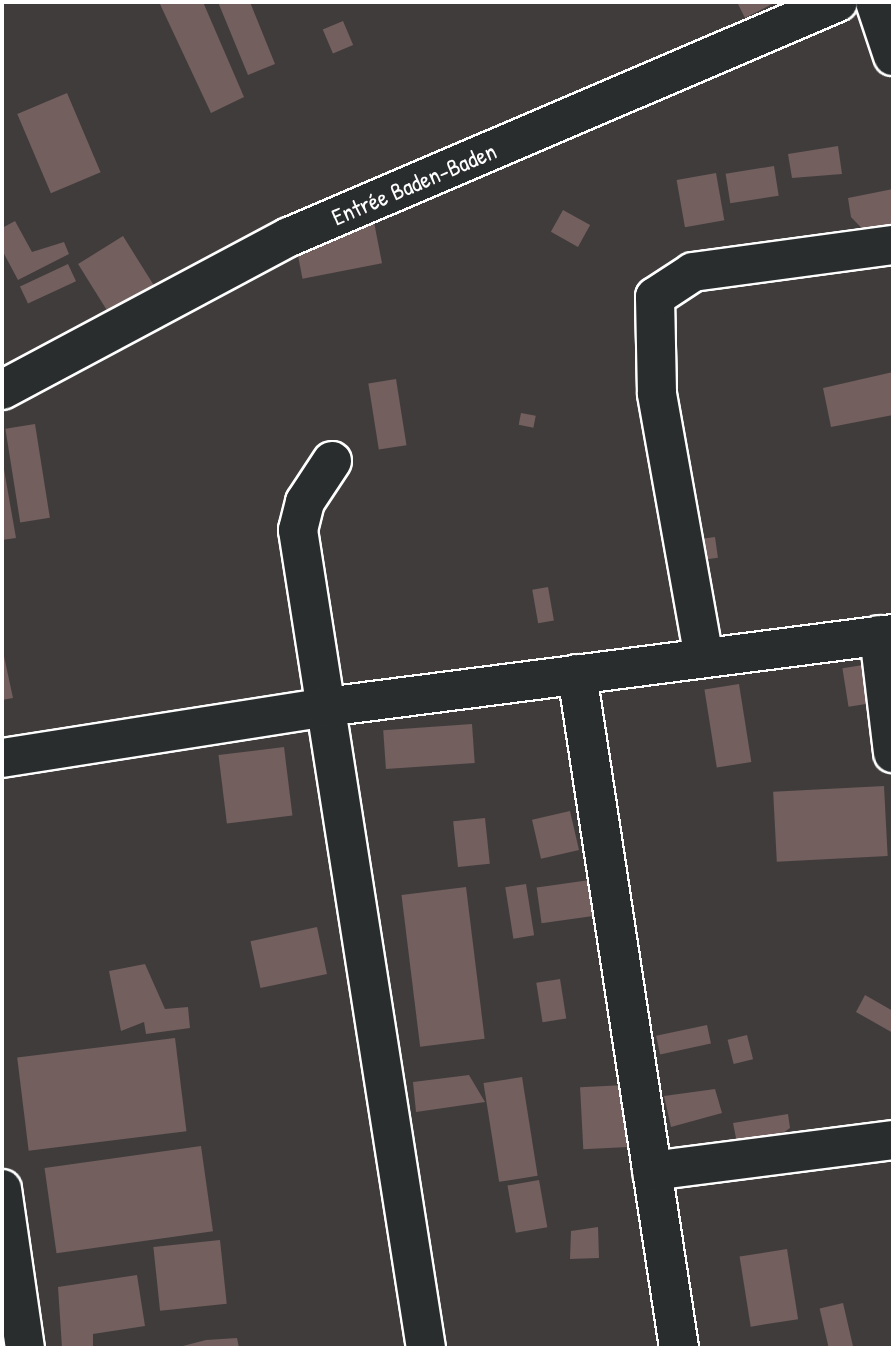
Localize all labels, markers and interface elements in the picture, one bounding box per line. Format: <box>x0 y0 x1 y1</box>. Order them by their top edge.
street label: Entrée Baden-Baden <box>327 136 501 232</box>

